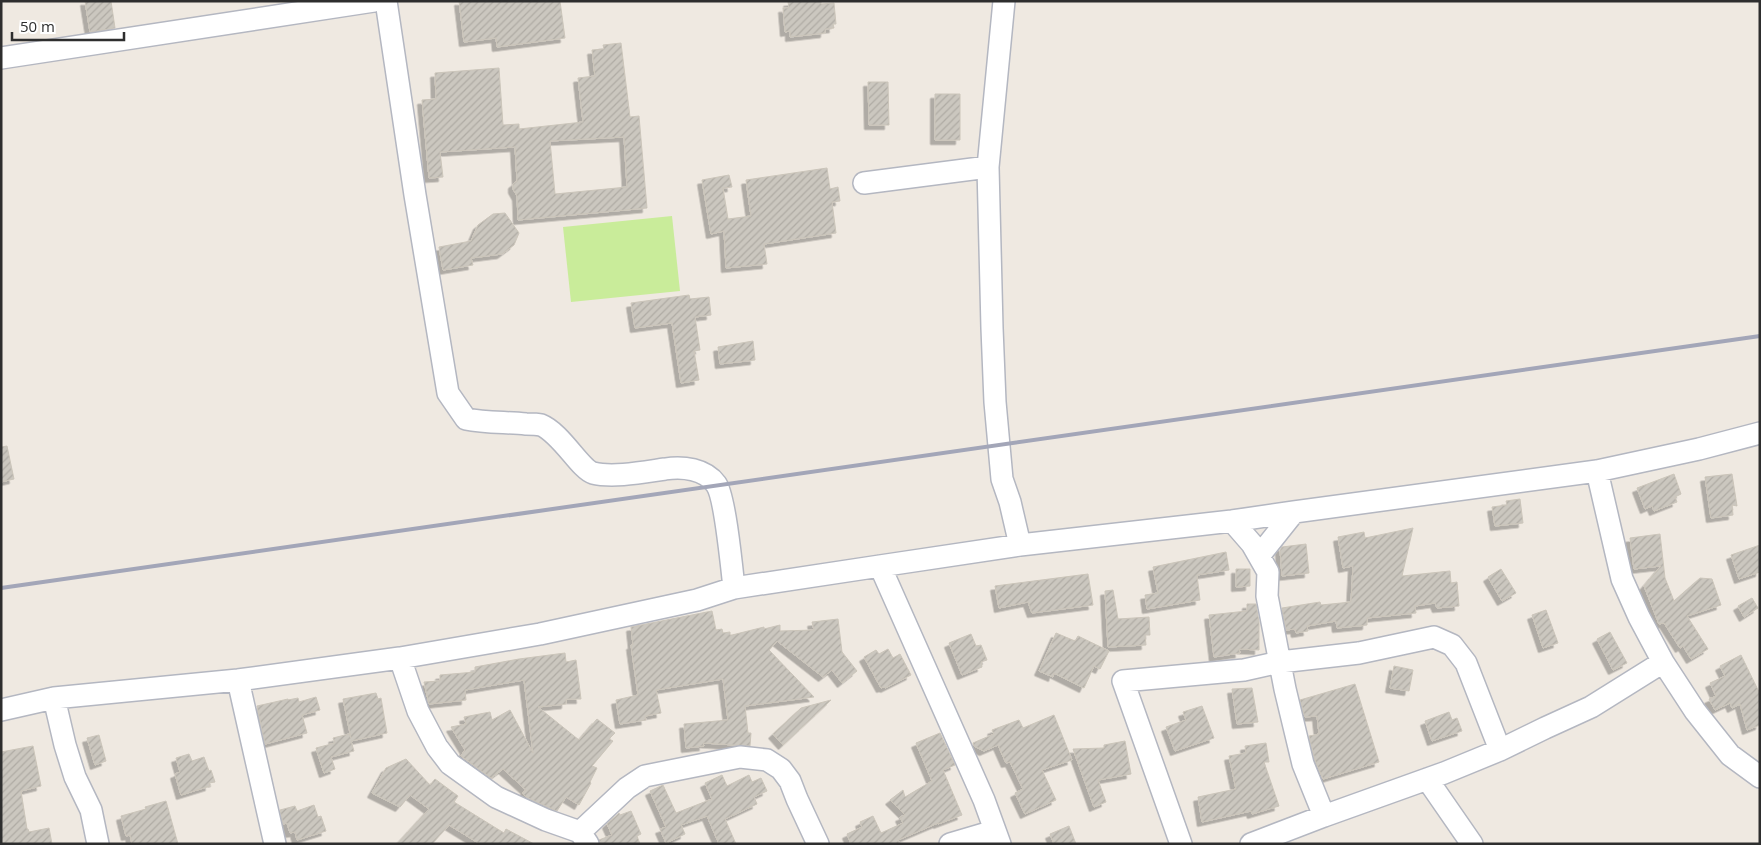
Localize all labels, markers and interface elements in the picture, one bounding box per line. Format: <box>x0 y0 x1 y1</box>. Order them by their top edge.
scale bar <box>12 10 125 42</box>
text: 50 m <box>20 16 55 36</box>

